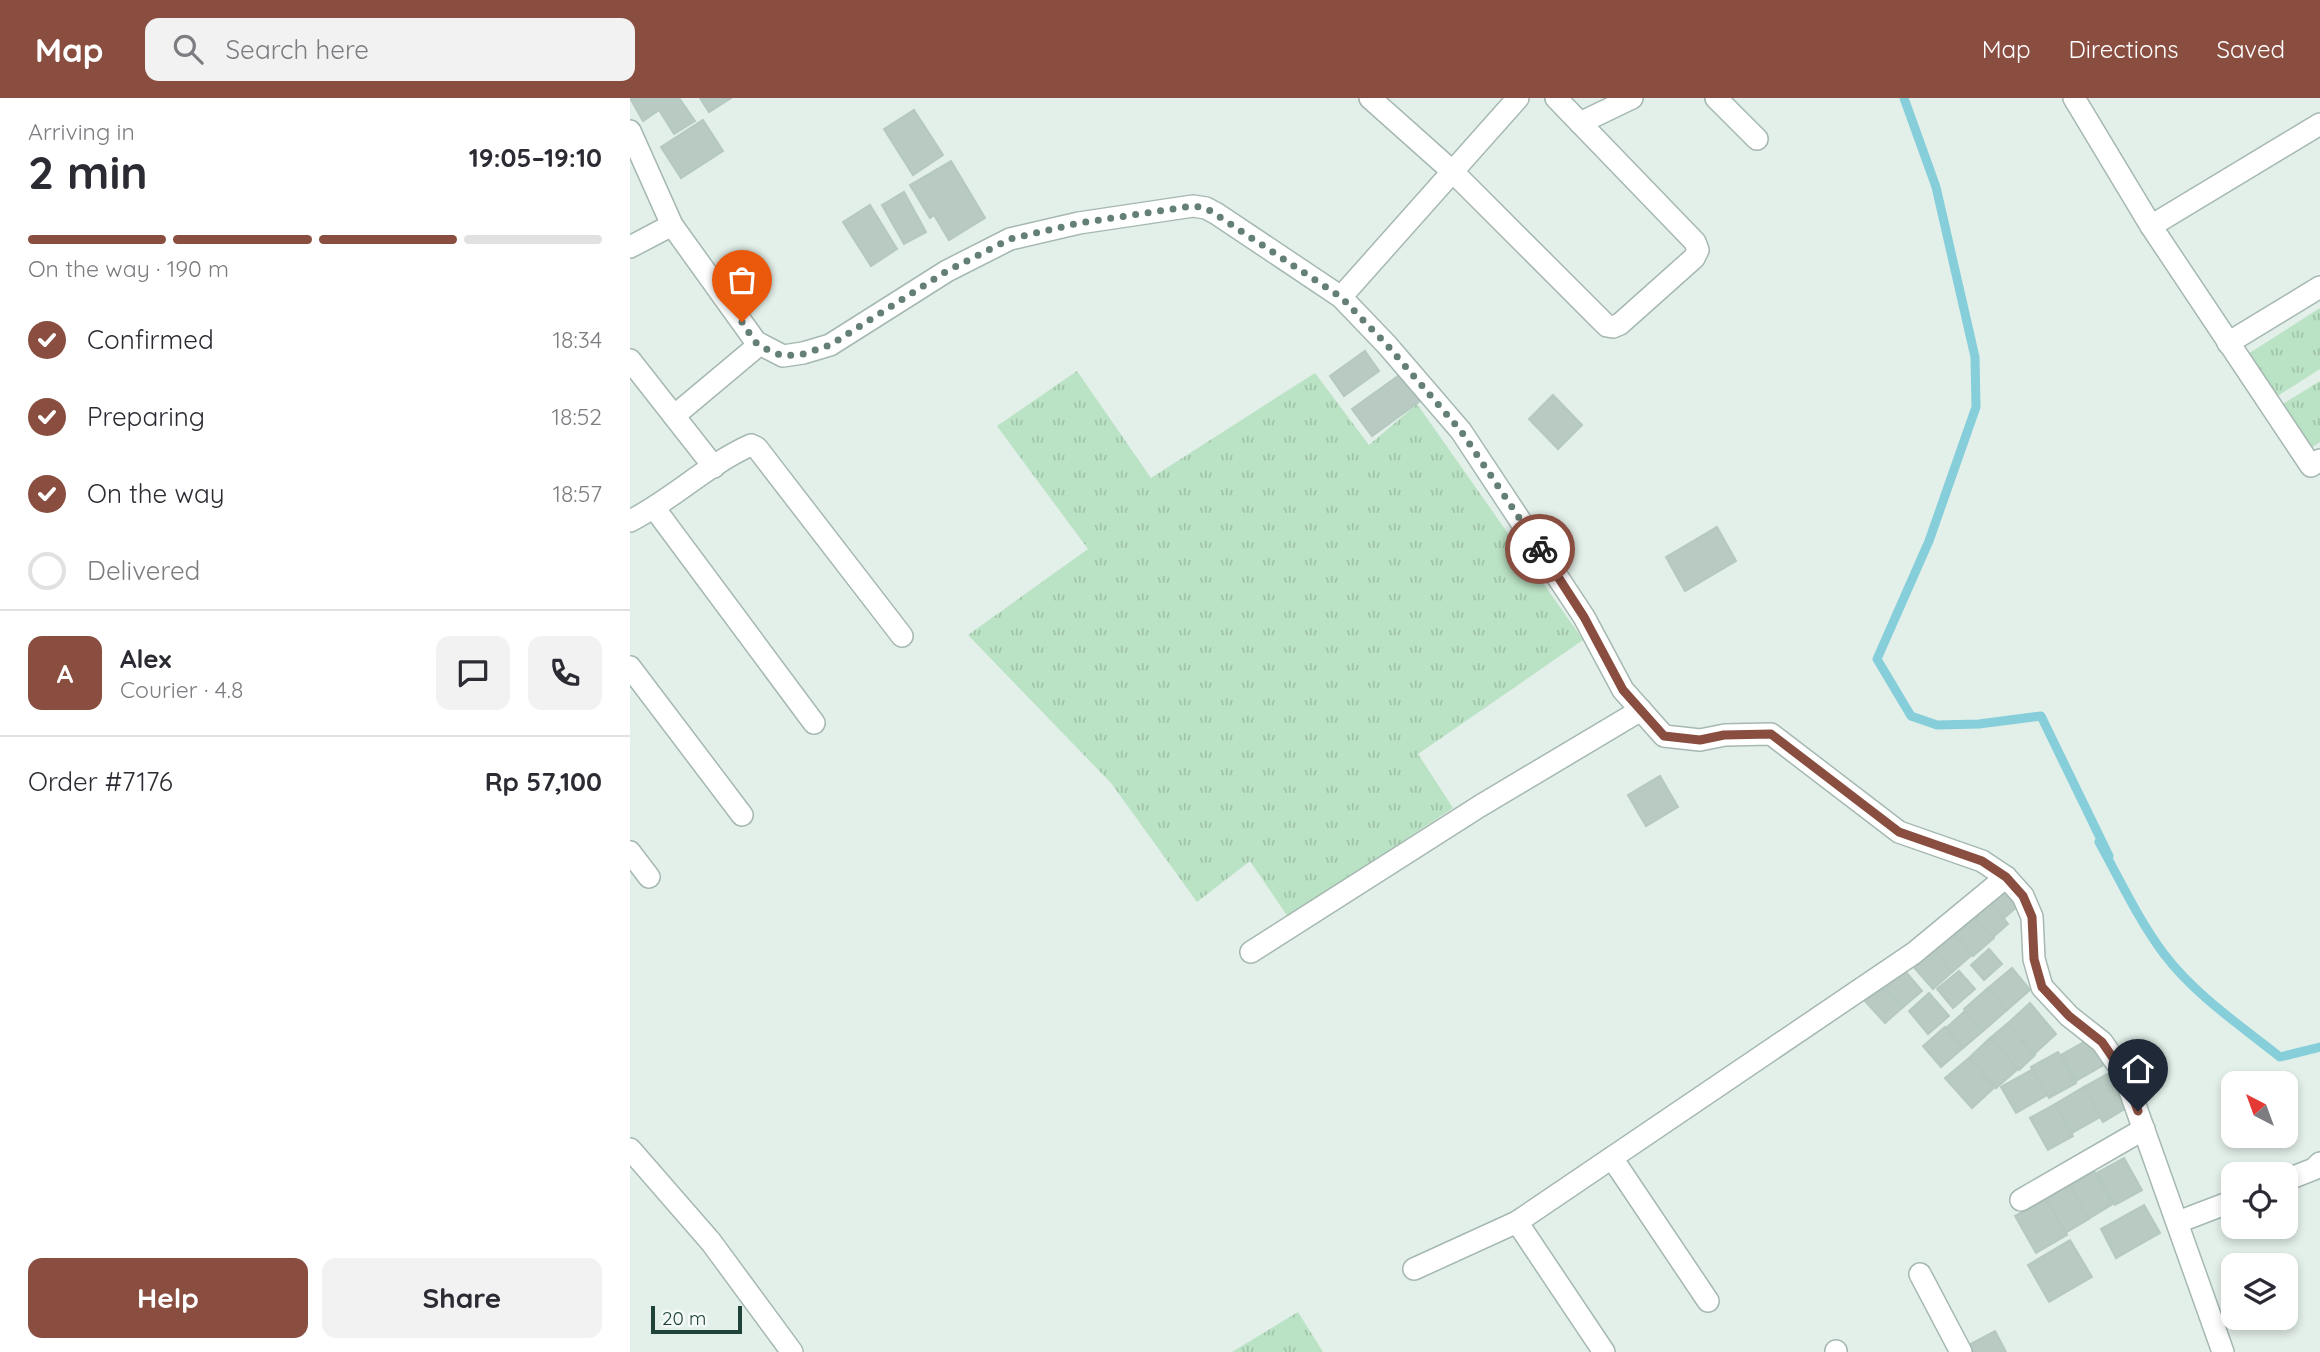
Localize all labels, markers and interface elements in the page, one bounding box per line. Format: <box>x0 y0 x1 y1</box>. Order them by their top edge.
search box <box>145 18 635 81</box>
text: Map <box>35 29 103 70</box>
icon: search <box>169 30 207 68</box>
text: Search here <box>225 33 369 66</box>
text: Map <box>1982 34 2031 64</box>
text: Directions <box>2069 34 2179 64</box>
text: Saved <box>2217 34 2285 64</box>
text: Arriving in <box>28 117 135 146</box>
text: 19:05–19:10 <box>469 141 602 174</box>
text: 2 min <box>28 143 148 201</box>
pin <box>712 250 772 322</box>
text: On the way · 190 m <box>28 254 229 283</box>
icon: bag <box>723 261 761 299</box>
icon: check <box>28 321 66 359</box>
text: Confirmed <box>87 323 214 356</box>
text: 18:34 <box>553 325 602 354</box>
icon: check <box>28 398 66 436</box>
text: Preparing <box>87 400 205 433</box>
text: 18:52 <box>551 402 602 431</box>
icon: check <box>28 475 66 513</box>
text: On the way <box>87 477 225 510</box>
text: 18:57 <box>552 479 602 508</box>
courier <box>1505 514 1575 584</box>
icon: bike <box>1521 530 1559 568</box>
text: Delivered <box>87 554 200 587</box>
button: chat <box>436 636 510 710</box>
button: phone <box>528 636 602 710</box>
text: Alex <box>120 642 171 675</box>
text: A <box>57 657 73 690</box>
text: Courier · 4.8 <box>120 675 243 704</box>
text: Order #7176 <box>28 765 173 798</box>
text: Rp 57,100 <box>485 765 602 798</box>
pin <box>2108 1039 2168 1111</box>
icon: home <box>2119 1050 2157 1088</box>
north arrow <box>2221 1071 2298 1148</box>
map controls <box>2221 1071 2298 1330</box>
button: locate <box>2221 1162 2298 1239</box>
button: layers <box>2221 1253 2298 1330</box>
button: Help <box>28 1258 308 1338</box>
button: Share <box>322 1258 602 1338</box>
scale bar <box>651 1303 742 1335</box>
text: 20 m <box>662 1306 706 1330</box>

